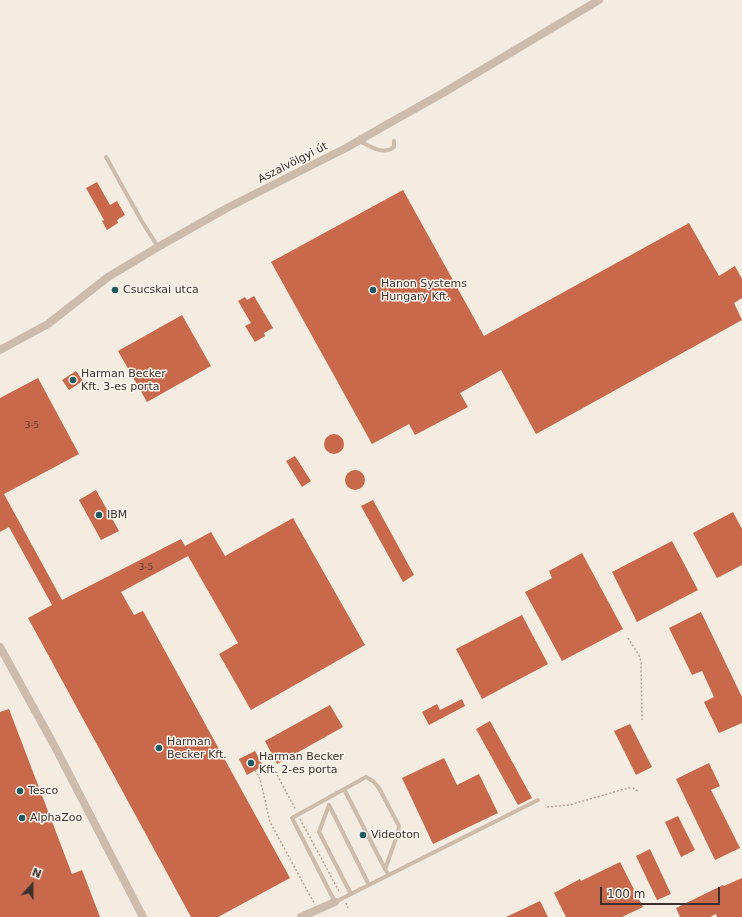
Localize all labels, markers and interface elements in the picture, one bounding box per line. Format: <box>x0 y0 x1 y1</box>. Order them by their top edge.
street label: Aszalvölgyi út <box>256 140 330 186</box>
place label: Hanon Systems Hungary Kft. <box>381 277 467 303</box>
place label: Csucskai utca <box>123 283 199 297</box>
marker: Csucskai utca <box>110 285 120 295</box>
marker: Hanon Systems Hungary Kft. <box>368 285 378 295</box>
place label: Harman Becker Kft. 3-es porta <box>81 367 166 393</box>
marker: Harman Becker Kft. 3-es porta <box>68 375 78 385</box>
house number: 3-5 <box>25 421 39 431</box>
place label: IBM <box>107 508 127 522</box>
marker: IBM <box>94 510 104 520</box>
house number: 3-5 <box>139 563 153 573</box>
place label: Harman Becker Kft. <box>167 735 227 761</box>
marker: Harman Becker Kft. <box>154 743 164 753</box>
place label: Harman Becker Kft. 2-es porta <box>259 750 344 776</box>
marker: Harman Becker Kft. 2-es porta <box>246 758 256 768</box>
place label: Tesco <box>28 784 58 798</box>
marker: Tesco <box>15 786 25 796</box>
place label: AlphaZoo <box>30 811 82 825</box>
marker: AlphaZoo <box>17 813 27 823</box>
place label: Videoton <box>371 828 420 842</box>
marker: Videoton <box>358 830 368 840</box>
north arrow <box>12 865 52 905</box>
text: N <box>30 866 43 881</box>
scale bar <box>602 879 722 905</box>
text: 100 m <box>607 887 645 901</box>

